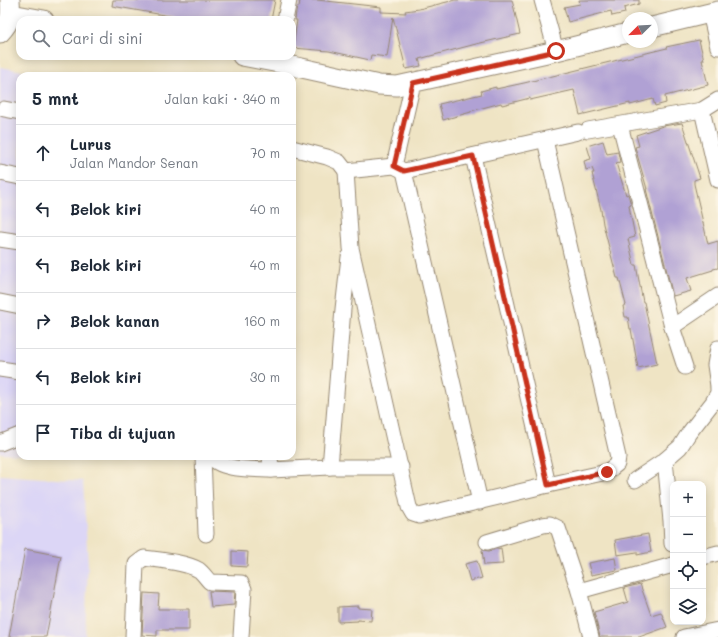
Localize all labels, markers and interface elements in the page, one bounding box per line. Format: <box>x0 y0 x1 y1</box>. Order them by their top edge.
north arrow <box>622 12 658 48</box>
search box <box>16 16 296 60</box>
icon: search <box>30 27 52 49</box>
text: Cari di sini <box>62 28 143 48</box>
route start <box>547 42 565 60</box>
text: 5 mnt <box>32 87 79 109</box>
text: Jalan kaki · 340 m <box>164 90 280 107</box>
text: Lurus <box>70 134 111 154</box>
icon: ahead <box>32 142 54 164</box>
text: 70 m <box>250 144 280 161</box>
text: Jalan Mandor Senan <box>70 154 198 171</box>
icon: left <box>32 198 54 220</box>
text: Belok kiri <box>70 199 142 219</box>
text: 40 m <box>250 200 280 217</box>
icon: left <box>32 254 54 276</box>
text: Belok kiri <box>70 255 142 275</box>
text: 40 m <box>250 256 280 273</box>
icon: right <box>32 310 54 332</box>
text: Belok kanan <box>70 311 159 331</box>
text: 160 m <box>244 312 280 329</box>
icon: left <box>32 366 54 388</box>
text: Belok kiri <box>70 367 142 387</box>
text: 30 m <box>250 368 280 385</box>
icon: arrive <box>32 422 54 444</box>
text: Tiba di tujuan <box>70 423 175 443</box>
route end <box>598 463 616 481</box>
map controls <box>670 481 706 625</box>
button: + <box>670 481 706 517</box>
button: − <box>670 517 706 553</box>
button: locate <box>670 553 706 589</box>
button: layers <box>670 589 706 625</box>

